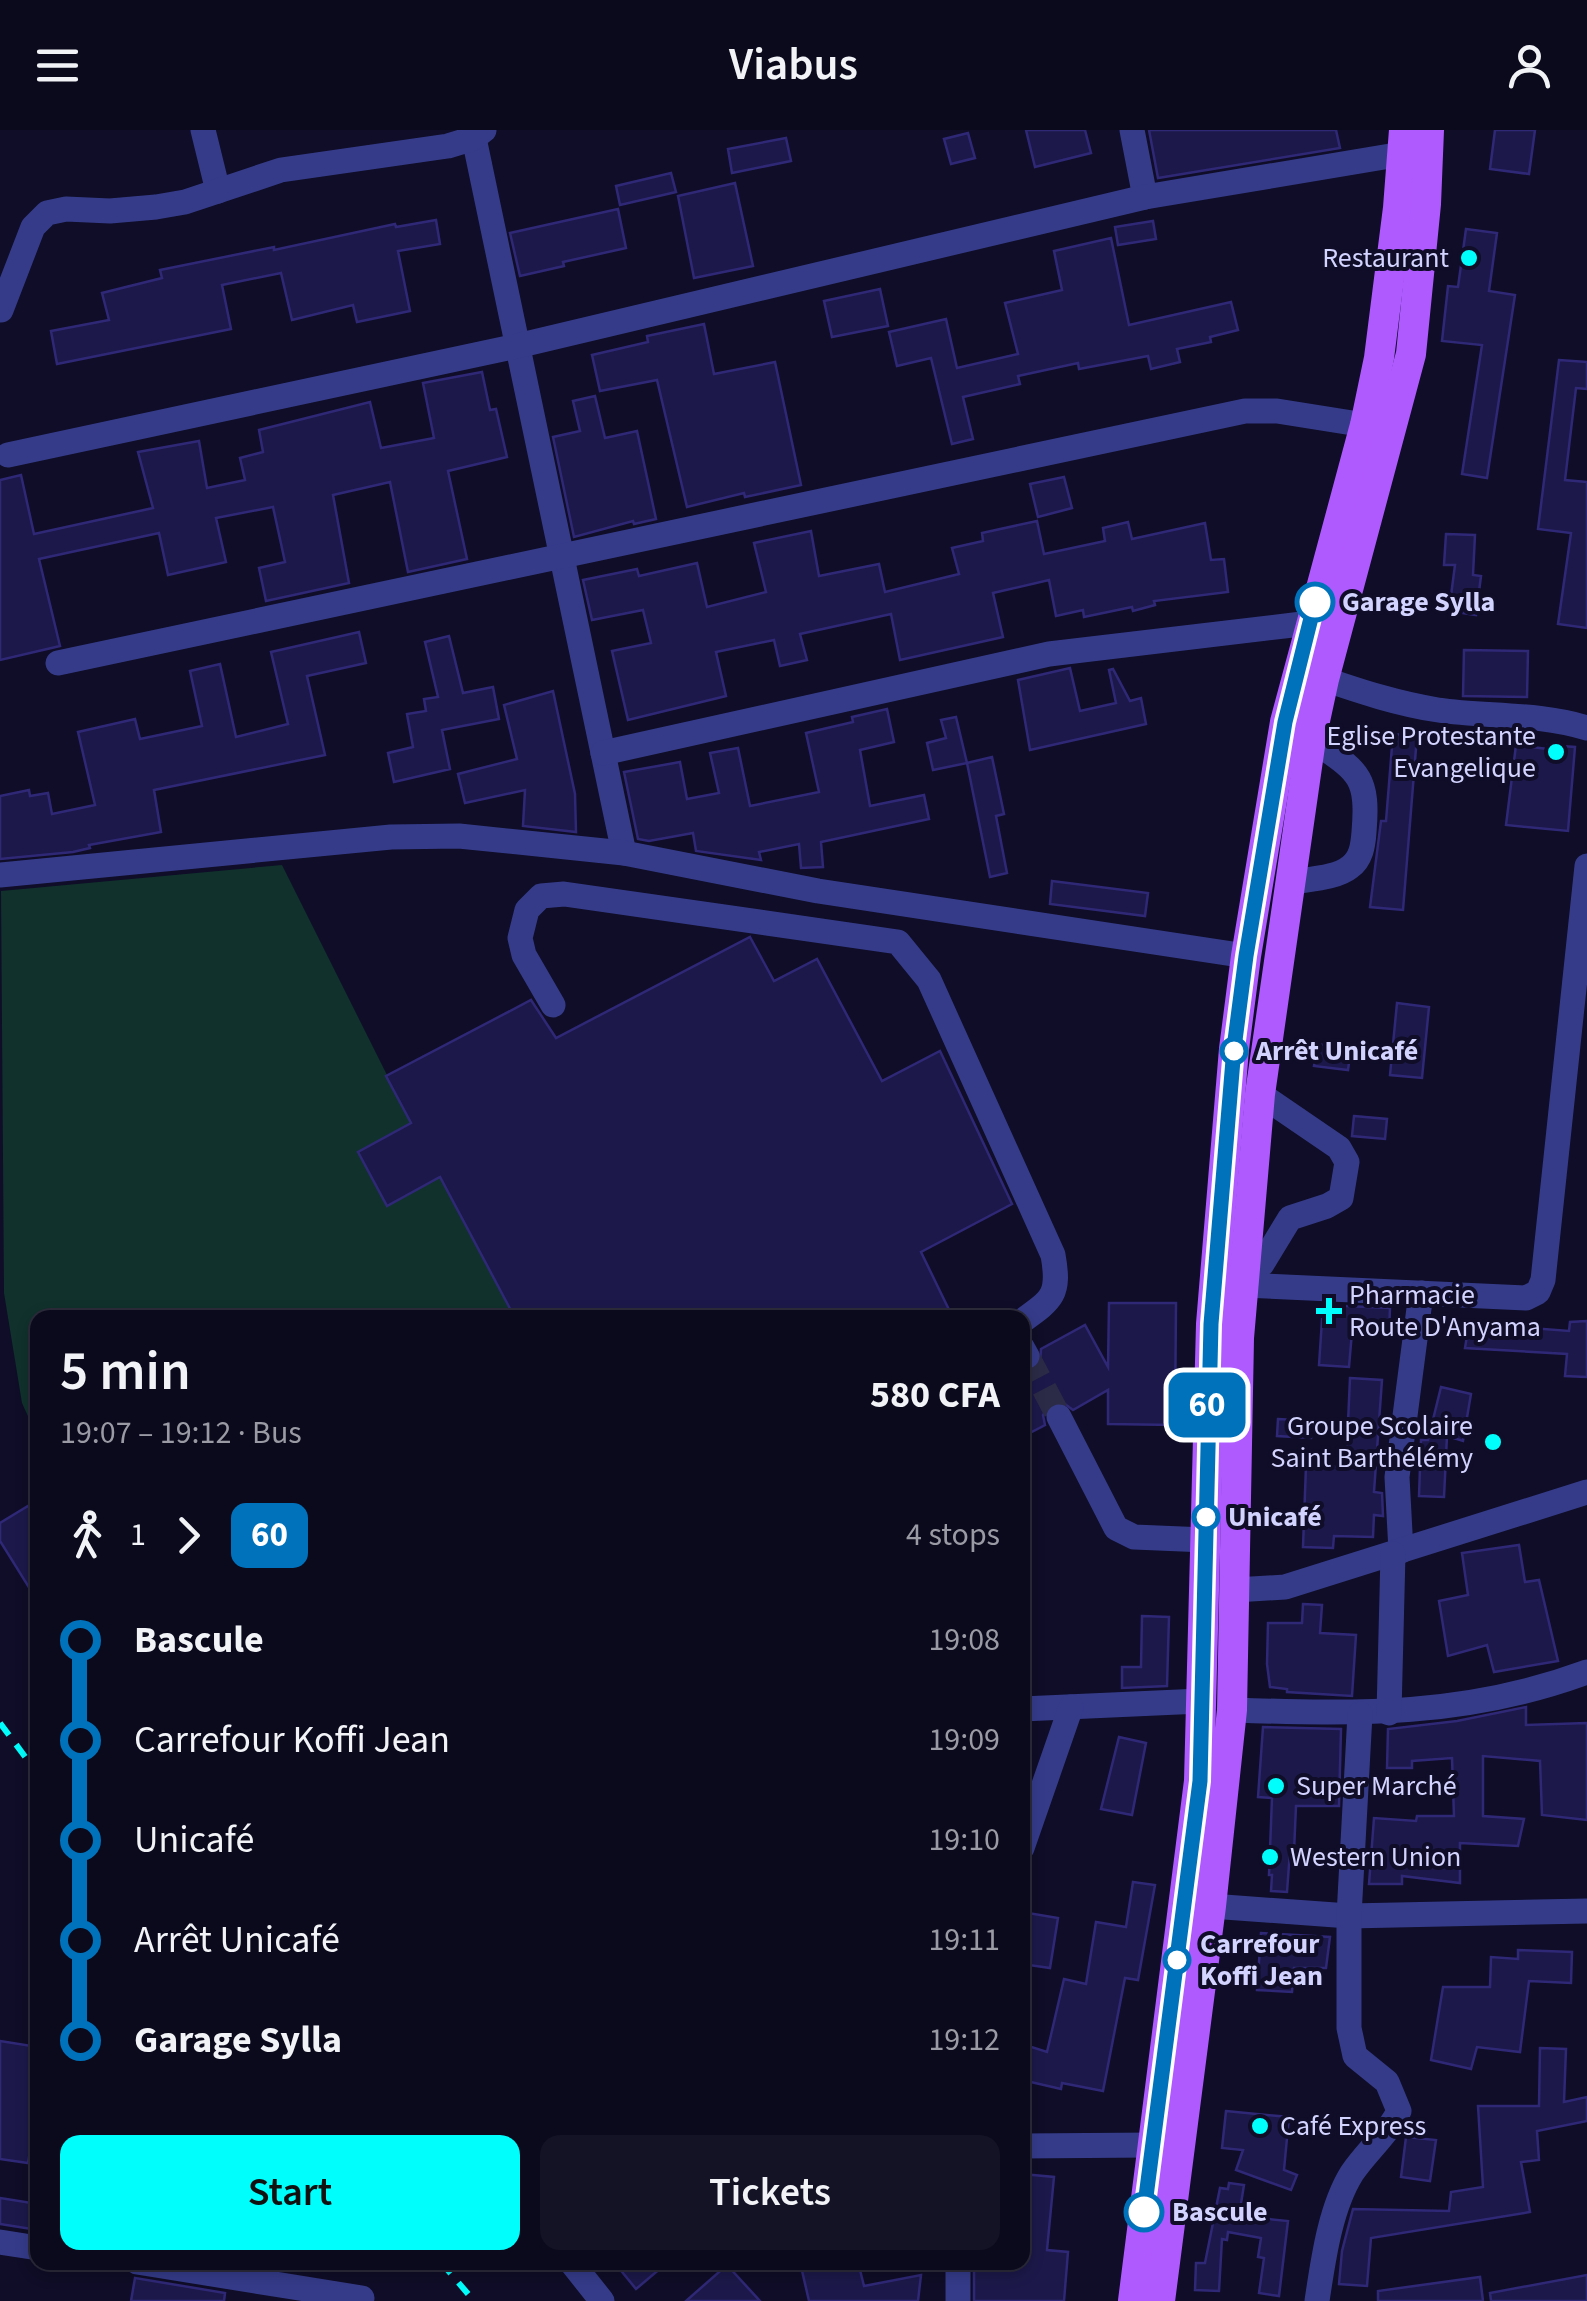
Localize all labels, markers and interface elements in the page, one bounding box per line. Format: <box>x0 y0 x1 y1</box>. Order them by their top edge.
text: Viabus <box>729 33 858 97</box>
icon: menu <box>30 38 85 93</box>
icon: person <box>1502 38 1557 93</box>
place label: Restaurant <box>1322 238 1450 278</box>
marker: Restaurant <box>1458 247 1480 269</box>
place label: Garage Sylla <box>1342 582 1495 622</box>
marker: Garage Sylla <box>1296 583 1334 621</box>
place label: Eglise Protestante Evangelique <box>1327 716 1536 788</box>
marker: Eglise Protestante Evangelique <box>1545 741 1567 763</box>
place label: Arrêt Unicafé <box>1255 1031 1418 1071</box>
marker: Arrêt Unicafé <box>1221 1038 1247 1064</box>
place label: Pharmacie Route D'Anyama <box>1349 1275 1541 1347</box>
marker: Pharmacie Route D'Anyama <box>1318 1300 1340 1322</box>
text: 5 min <box>60 1333 191 1411</box>
text: 580 CFA <box>870 1368 1000 1422</box>
line badge: 60 <box>1162 1372 1252 1438</box>
text: 60 <box>1189 1380 1225 1430</box>
place label: Groupe Scolaire Saint Barthélémy <box>1270 1406 1473 1478</box>
text: 19:07 – 19:12 · Bus <box>60 1410 302 1456</box>
marker: Groupe Scolaire Saint Barthélémy <box>1482 1431 1504 1453</box>
place label: Unicafé <box>1228 1497 1322 1537</box>
marker: Unicafé <box>1193 1504 1219 1530</box>
icon: walk <box>60 1508 115 1563</box>
icon: forward <box>161 1508 216 1563</box>
text: 60 <box>251 1510 288 1560</box>
text: 1 <box>130 1512 146 1558</box>
text: 4 stops <box>906 1512 1000 1558</box>
text: Bascule <box>134 1613 264 1667</box>
text: 19:08 <box>928 1617 1000 1663</box>
text: Carrefour Koffi Jean <box>134 1713 450 1767</box>
text: 19:09 <box>928 1717 1000 1763</box>
place label: Super Marché <box>1296 1766 1457 1806</box>
marker: Super Marché <box>1265 1775 1287 1797</box>
text: Unicafé <box>134 1813 254 1867</box>
text: 19:10 <box>928 1817 1000 1863</box>
place label: Western Union <box>1290 1837 1461 1877</box>
marker: Western Union <box>1259 1846 1281 1868</box>
text: Arrêt Unicafé <box>134 1913 340 1967</box>
text: 19:11 <box>928 1917 1000 1963</box>
place label: Carrefour Koffi Jean <box>1200 1924 1323 1996</box>
marker: Carrefour Koffi Jean <box>1164 1947 1190 1973</box>
text: Garage Sylla <box>134 2013 342 2067</box>
text: 19:12 <box>928 2017 1000 2063</box>
place label: Café Express <box>1280 2106 1426 2146</box>
marker: Café Express <box>1249 2115 1271 2137</box>
button: Start <box>60 2135 520 2250</box>
button: Tickets <box>540 2135 1000 2250</box>
place label: Bascule <box>1172 2192 1268 2232</box>
marker: Bascule <box>1125 2193 1163 2231</box>

